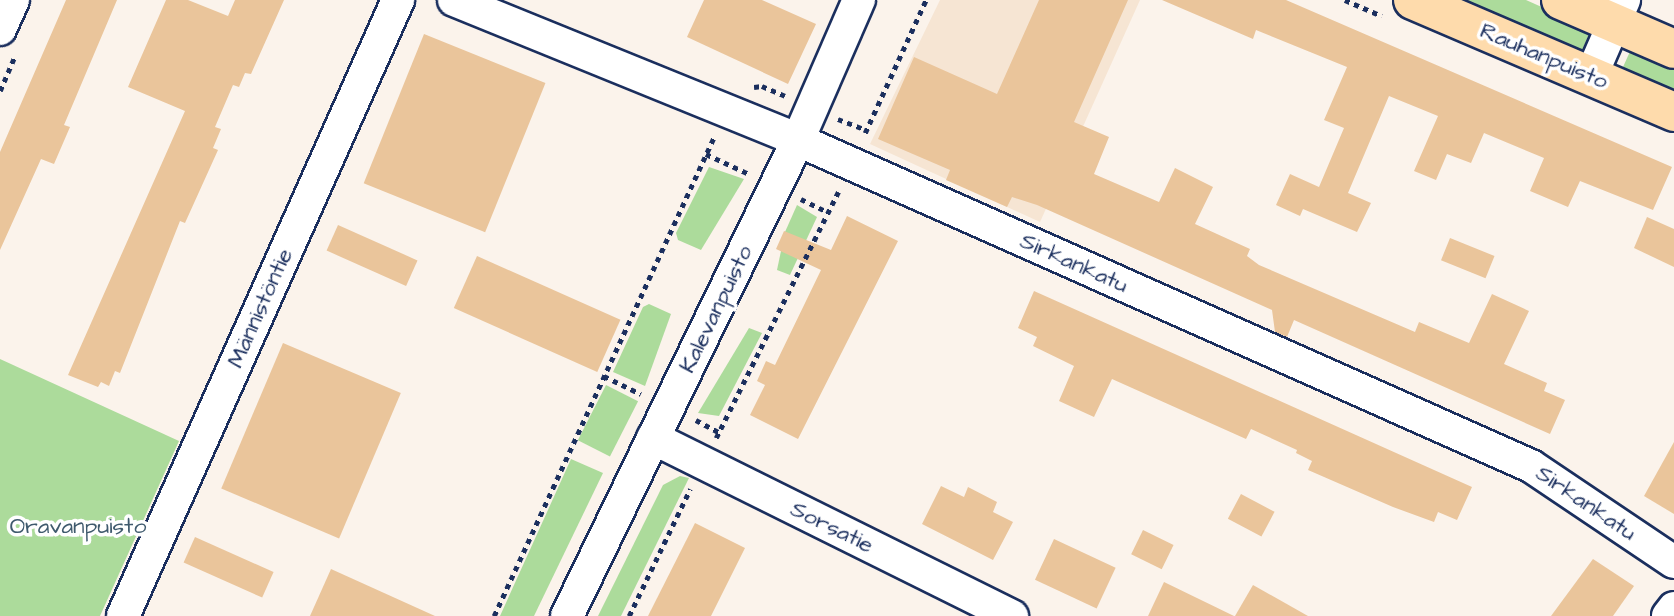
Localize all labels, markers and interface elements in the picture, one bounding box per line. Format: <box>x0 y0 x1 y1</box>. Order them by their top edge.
street label: Rauhanpuisto <box>1476 17 1612 95</box>
street label: Sirkankatu <box>1016 227 1132 299</box>
street label: Kalevanpuisto <box>673 241 759 377</box>
street label: Männistöntie <box>221 244 299 372</box>
street label: Sirkankatu <box>1531 459 1641 547</box>
street label: Sorsatie <box>786 495 878 559</box>
park label: Oravanpuisto <box>10 512 146 540</box>

